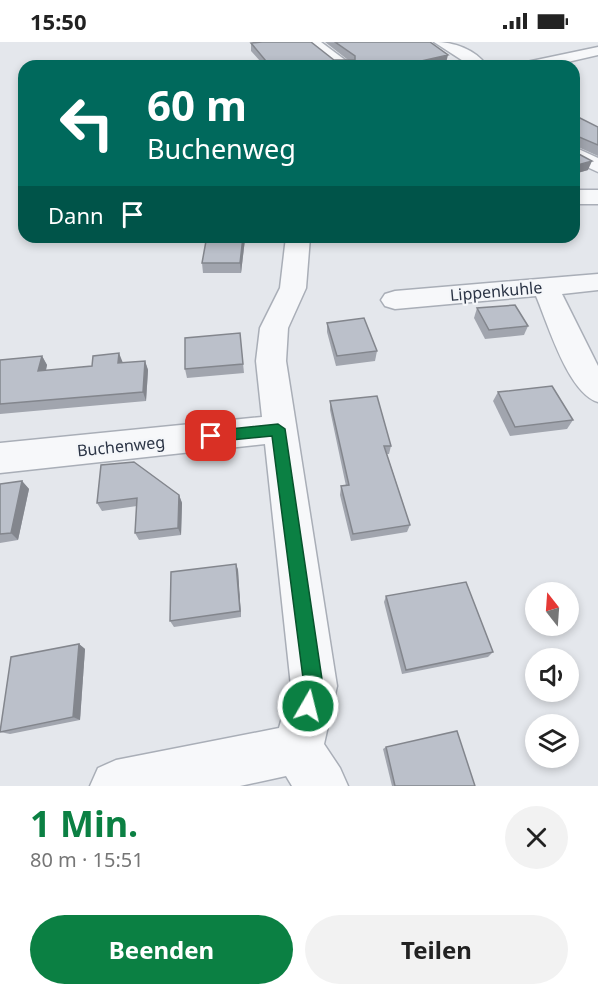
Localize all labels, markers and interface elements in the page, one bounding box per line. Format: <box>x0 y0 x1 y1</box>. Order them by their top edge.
text: 15:50 <box>30 6 87 36</box>
text: 60 m <box>147 76 247 133</box>
icon: left <box>48 84 126 162</box>
text: Buchenweg <box>147 130 296 167</box>
icon: arrive <box>116 198 149 231</box>
text: Dann <box>48 200 104 230</box>
street label: Lippenkuhle <box>449 276 543 306</box>
pin <box>185 410 236 461</box>
icon: arrive <box>194 419 227 452</box>
street label: Buchenweg <box>76 430 166 462</box>
north arrow <box>525 582 579 636</box>
map controls <box>525 582 579 768</box>
button: sound <box>525 648 579 702</box>
position arrow <box>276 674 340 738</box>
button: layers <box>525 714 579 768</box>
text: 1 Min. <box>30 799 138 848</box>
button: close <box>505 806 568 869</box>
text: 80 m · 15:51 <box>30 846 144 873</box>
button: Beenden <box>30 915 293 984</box>
button: Teilen <box>305 915 568 984</box>

